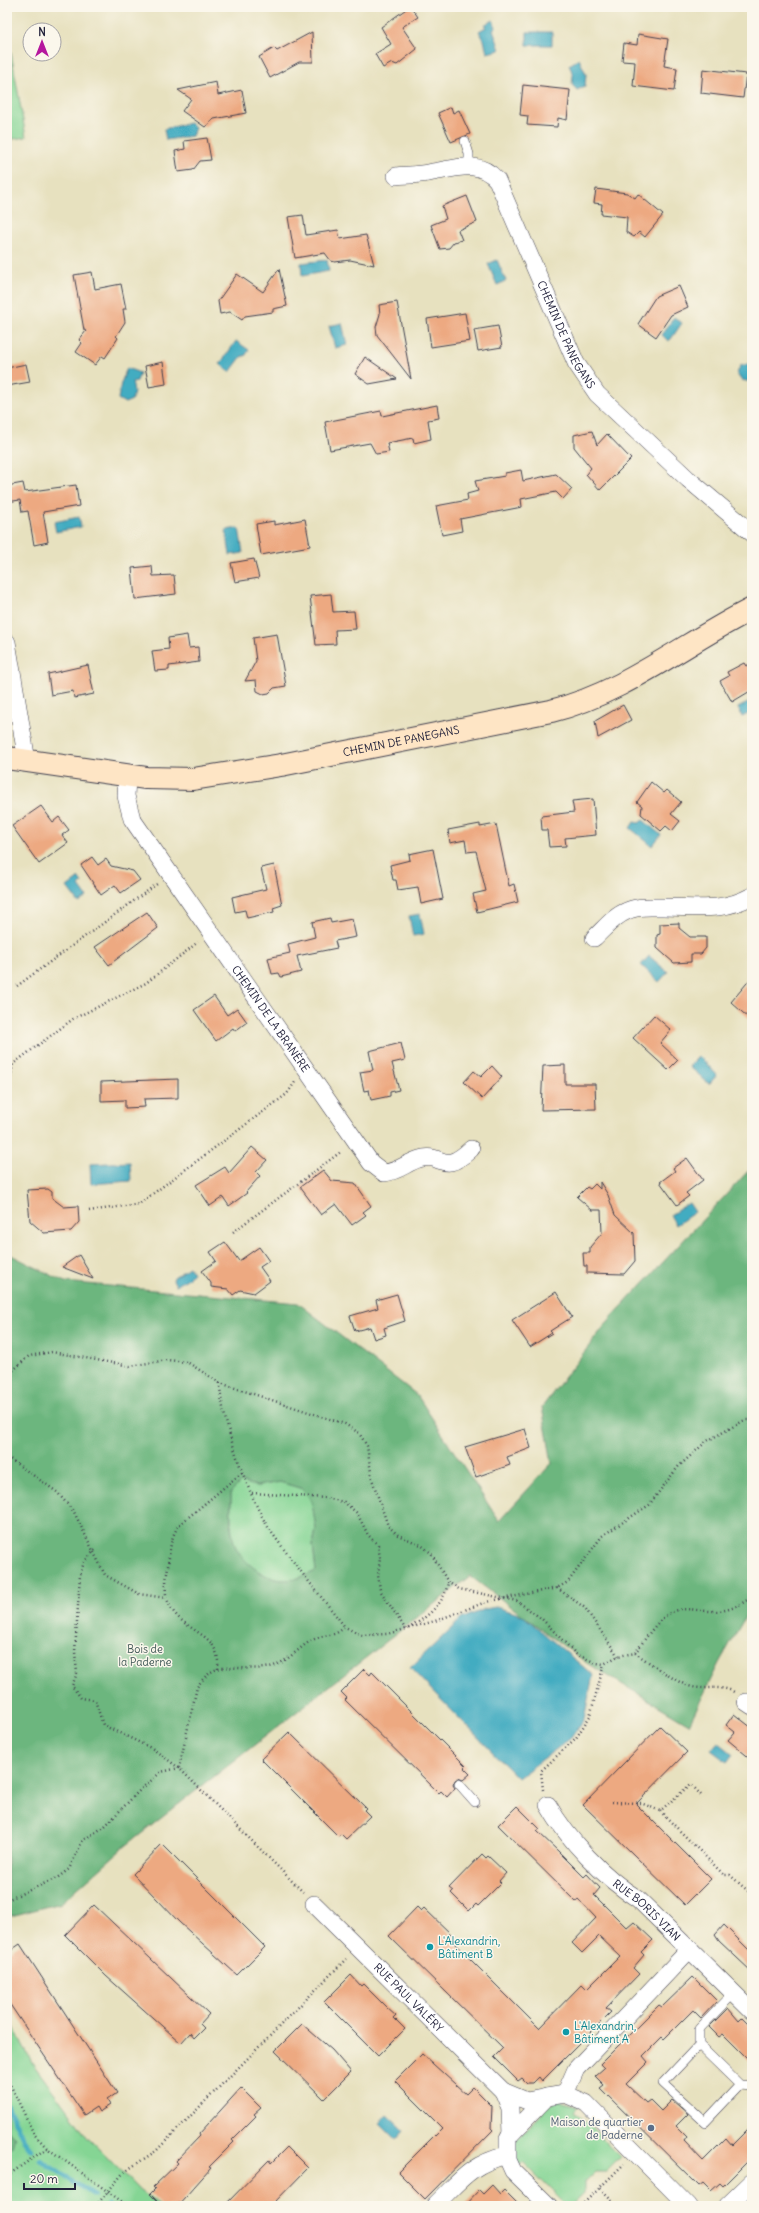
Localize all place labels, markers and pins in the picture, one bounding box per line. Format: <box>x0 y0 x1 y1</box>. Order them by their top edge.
place label: L'Alexandrin, Bâtiment B <box>438 1934 500 1961</box>
marker: L'Alexandrin, Bâtiment B <box>425 1942 435 1952</box>
place label: L'Alexandrin, Bâtiment A <box>574 2019 636 2046</box>
marker: L'Alexandrin, Bâtiment A <box>561 2027 571 2037</box>
place label: Maison de quartier de Paderne <box>550 2115 644 2142</box>
marker: Maison de quartier de Paderne <box>646 2123 656 2133</box>

